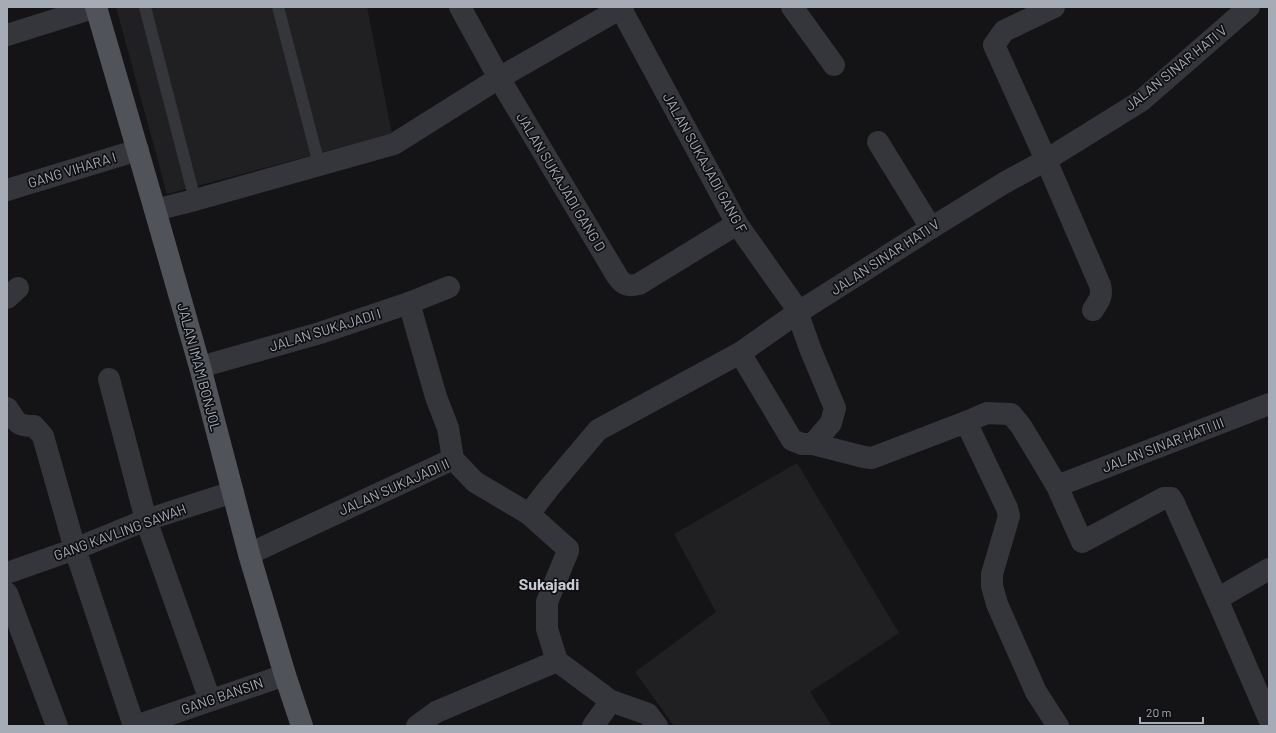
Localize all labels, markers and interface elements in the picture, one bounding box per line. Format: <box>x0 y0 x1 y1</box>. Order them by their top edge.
street label: JALAN SINAR HATI V <box>1121 21 1230 114</box>
street label: JALAN SUKAJADI GANG F <box>660 89 751 236</box>
street label: JALAN SUKAJADI GANG D <box>513 109 610 254</box>
street label: GANG VIHARA I <box>26 148 118 191</box>
street label: JALAN SINAR HATI V <box>827 215 942 298</box>
street label: JALAN IMAM BONJOL <box>174 301 225 433</box>
street label: JALAN SUKAJADI I <box>267 304 383 355</box>
street label: JALAN SINAR HATI III <box>1100 413 1226 476</box>
street label: JALAN SUKAJADI II <box>336 454 452 519</box>
street label: GANG KAVLING SAWAH <box>51 500 189 563</box>
district label: Sukajadi <box>519 574 579 593</box>
street label: GANG BANSIN <box>179 674 265 717</box>
scale bar <box>1140 699 1203 725</box>
text: 20 m <box>1146 705 1172 719</box>

